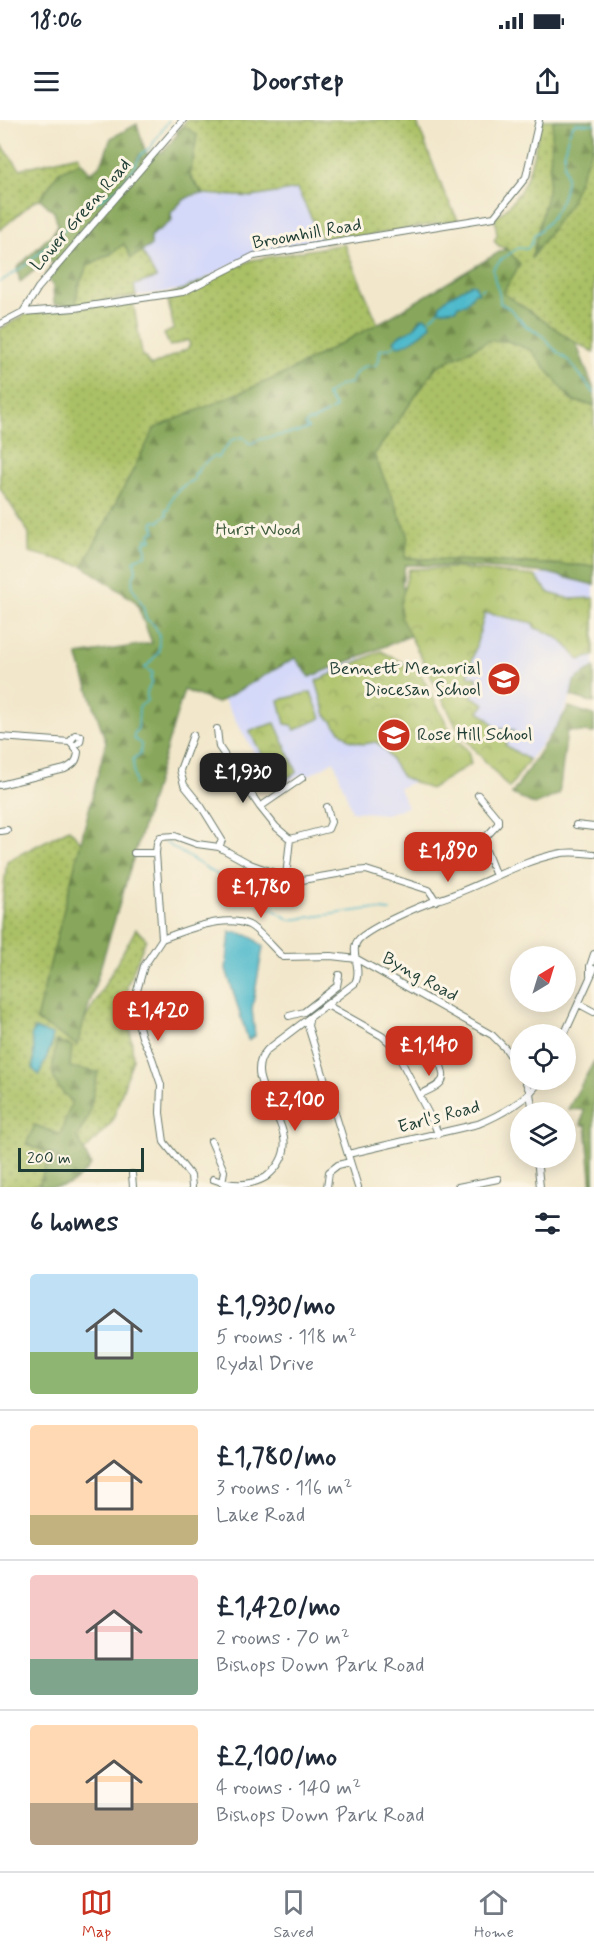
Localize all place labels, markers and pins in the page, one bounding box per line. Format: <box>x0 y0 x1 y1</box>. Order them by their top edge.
place label: Bennett Memorial Diocesan School <box>329 657 481 702</box>
school or university icon: Bennett Memorial Diocesan School <box>486 661 522 697</box>
school or university icon: Rose Hill School <box>376 717 412 753</box>
place label: Rose Hill School <box>417 723 533 747</box>
pin: £1,930 <box>194 753 292 804</box>
pin: £1,890 <box>399 832 497 883</box>
pin: £1,780 <box>212 868 310 919</box>
pin: £1,420 <box>109 991 207 1042</box>
pin: £1,140 <box>380 1026 478 1077</box>
pin: £2,100 <box>246 1081 344 1132</box>

